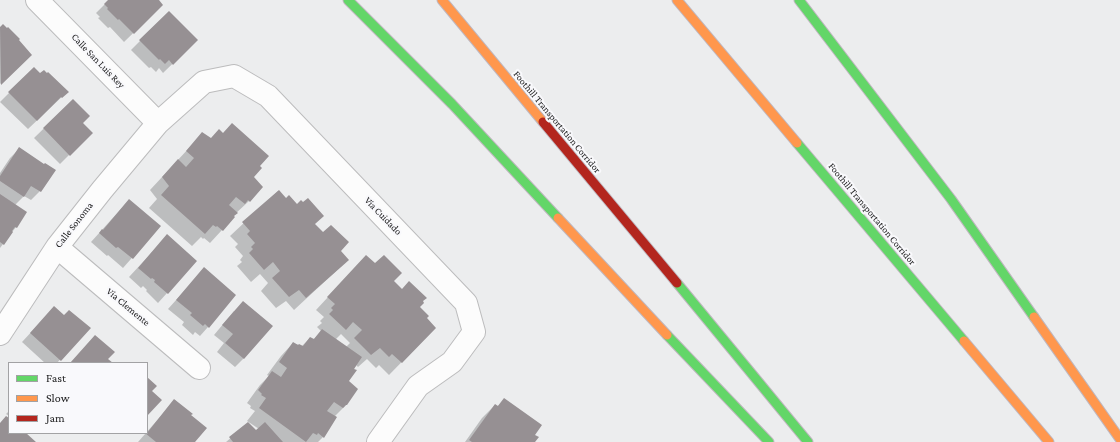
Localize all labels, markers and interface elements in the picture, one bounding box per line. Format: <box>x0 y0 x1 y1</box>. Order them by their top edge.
street label: Calle San Luis Rey <box>69 31 127 91</box>
street label: Foothill Transportation Corridor <box>511 68 603 176</box>
street label: Foothill Transportation Corridor <box>826 160 918 268</box>
street label: Via Cuidado <box>362 194 404 238</box>
street label: Calle Sonoma <box>52 200 96 250</box>
street label: Via Clemente <box>104 285 152 329</box>
legend <box>8 362 148 434</box>
text: Fast <box>46 371 66 385</box>
text: Slow <box>46 391 70 405</box>
text: Jam <box>46 411 65 425</box>

